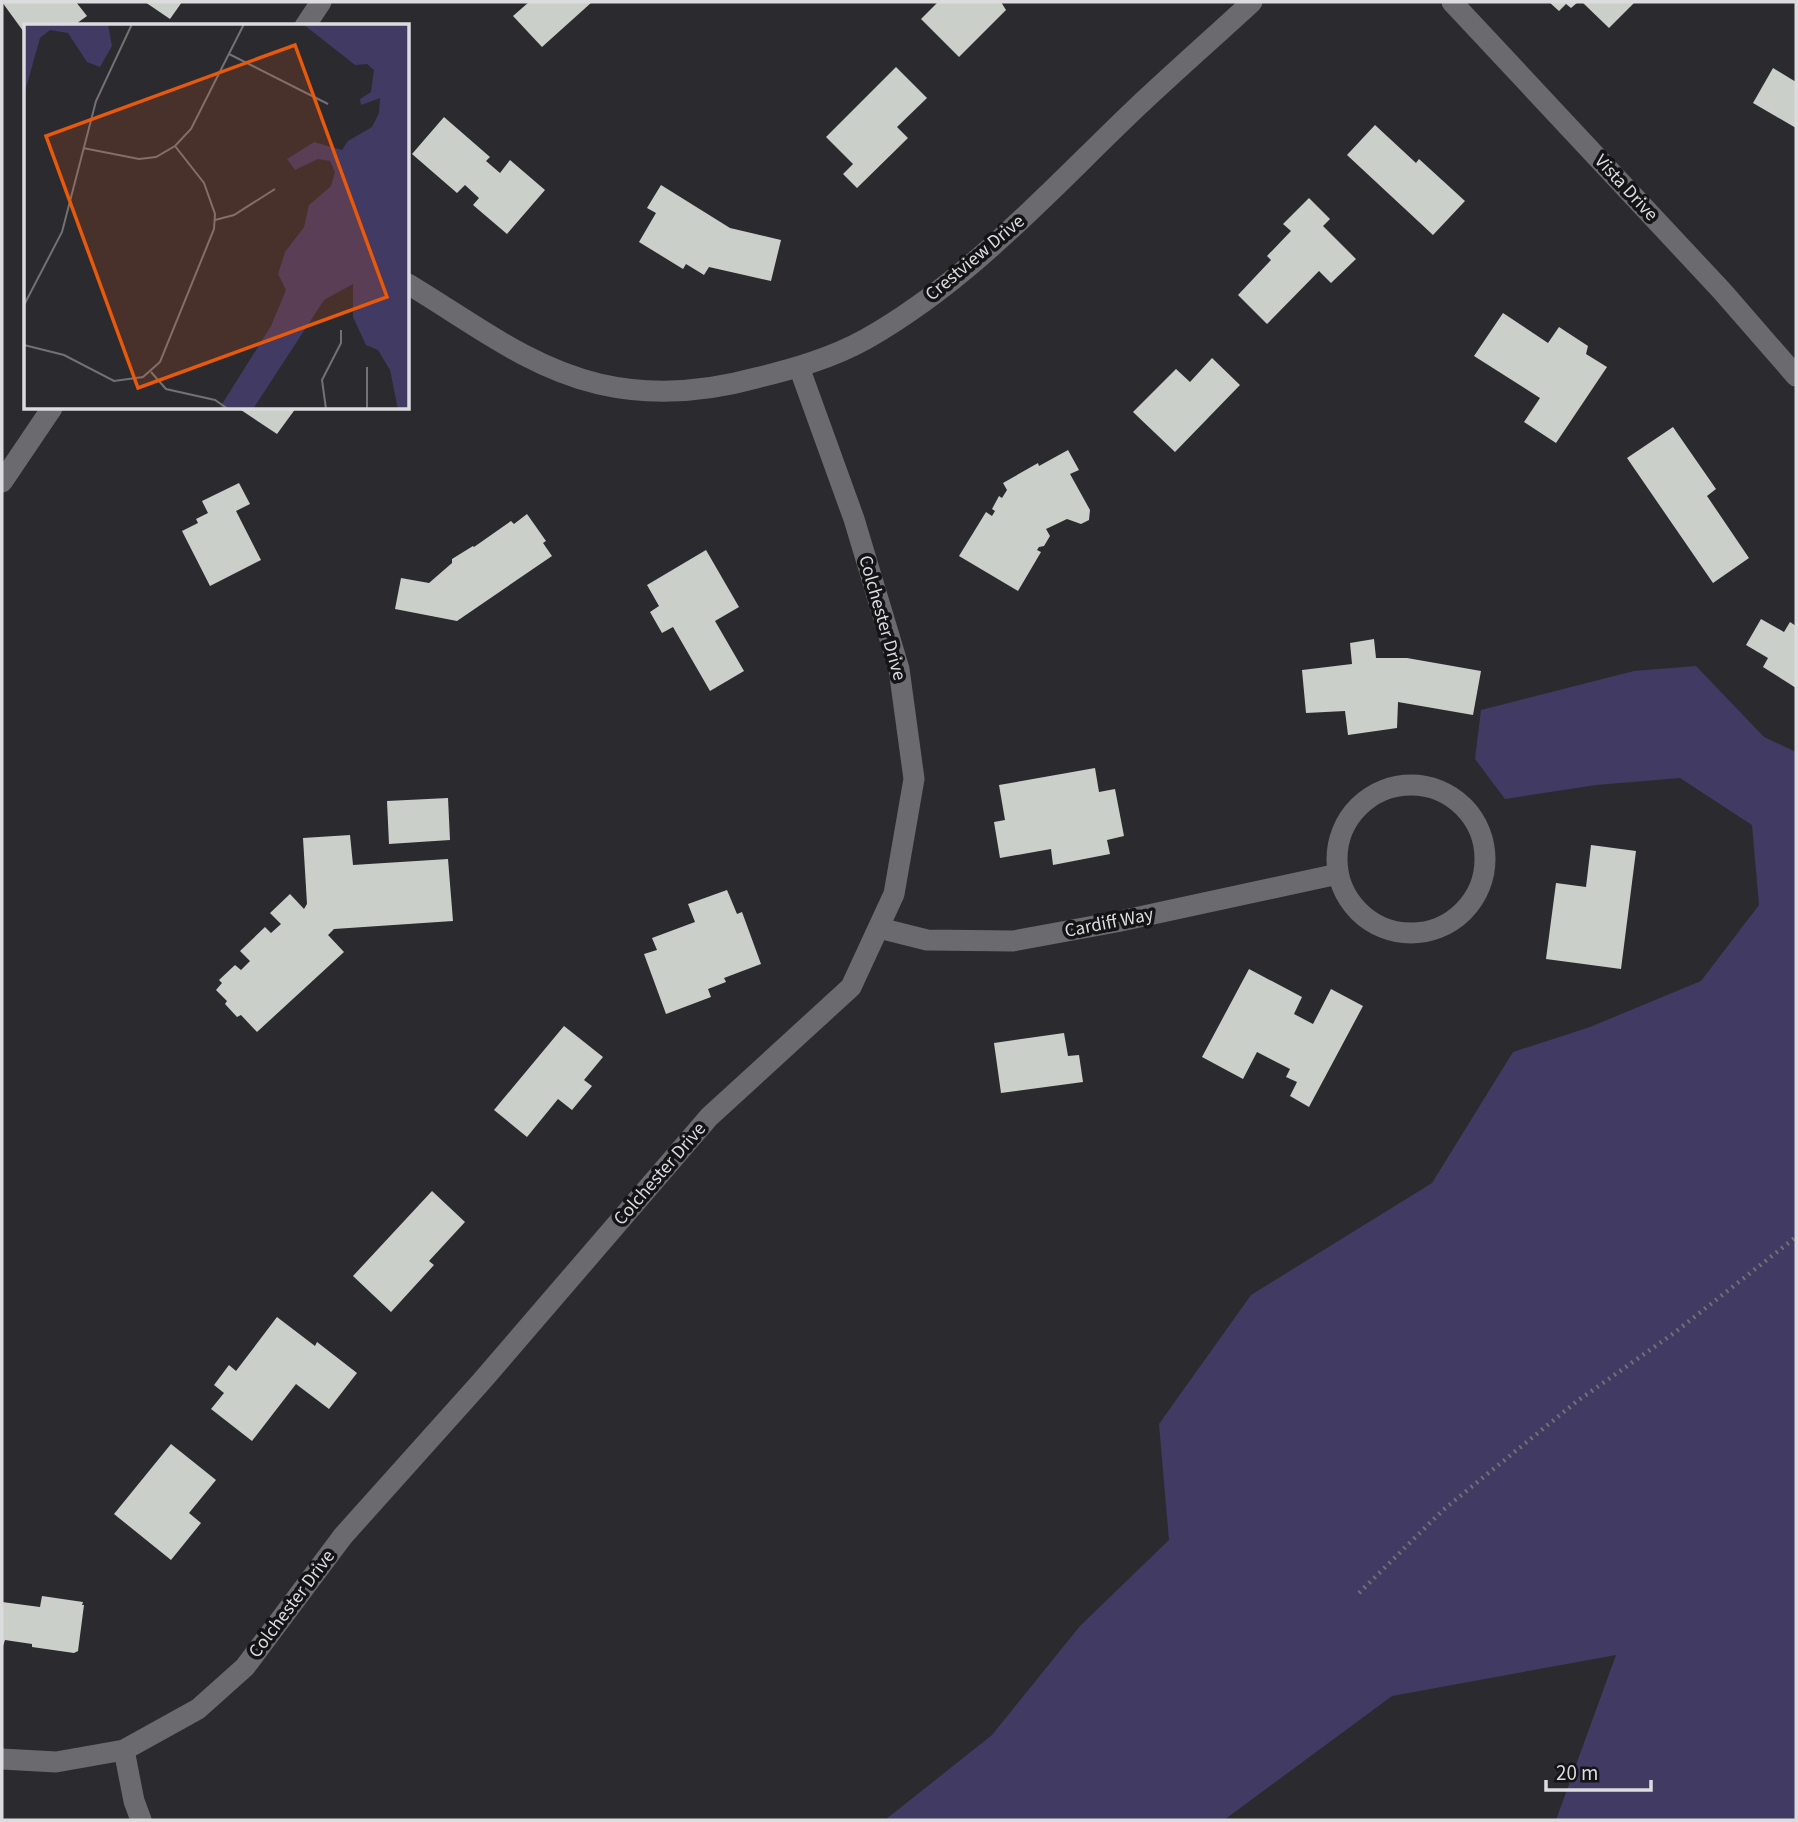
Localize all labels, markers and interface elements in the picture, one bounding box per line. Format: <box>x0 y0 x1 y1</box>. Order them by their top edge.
inset map <box>24 24 410 410</box>
street label: Vista Drive <box>1588 149 1664 227</box>
street label: Crestview Drive <box>919 208 1031 308</box>
street label: Colchester Drive <box>851 552 913 684</box>
street label: Cardiff Way <box>1062 901 1156 945</box>
street label: Colchester Drive <box>607 1116 713 1232</box>
street label: Colchester Drive <box>242 1544 342 1664</box>
scale bar <box>1546 1748 1651 1792</box>
text: 20 m <box>1556 1758 1598 1788</box>

